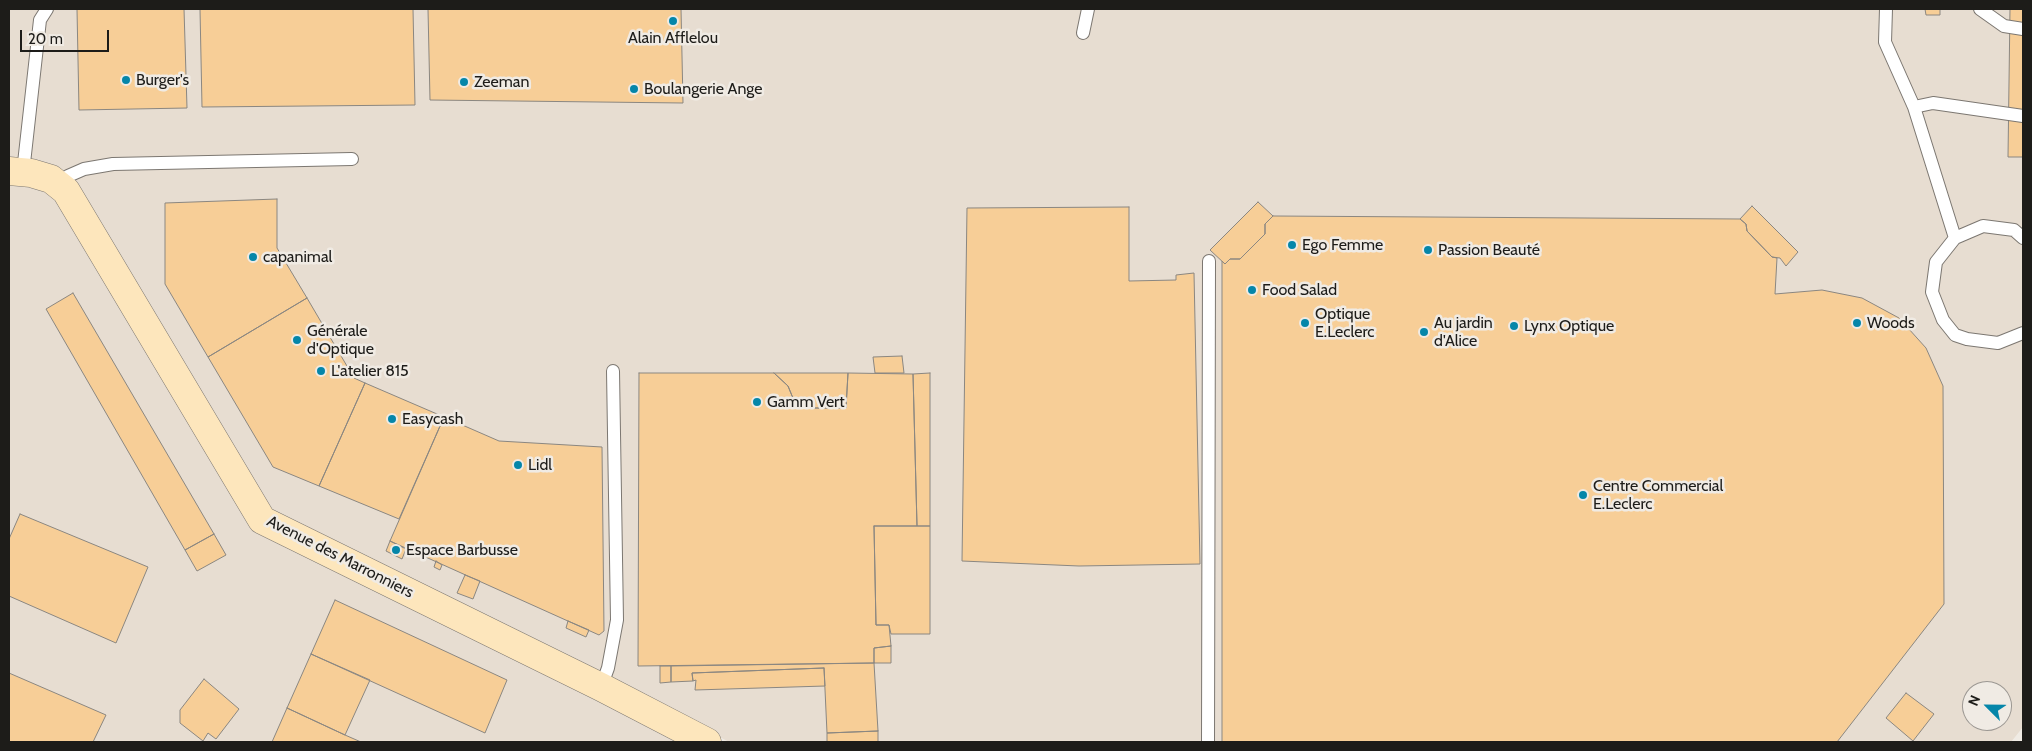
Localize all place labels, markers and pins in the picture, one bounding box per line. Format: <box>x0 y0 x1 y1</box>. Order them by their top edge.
marker: Alain Afflelou <box>667 15 679 27</box>
place label: Alain Afflelou <box>628 28 718 48</box>
place label: Burger's <box>136 70 189 90</box>
place label: Zeeman <box>474 72 529 92</box>
marker: Burger's <box>120 74 132 86</box>
marker: Zeeman <box>458 76 470 88</box>
place label: Boulangerie Ange <box>644 79 762 99</box>
marker: Boulangerie Ange <box>628 83 640 95</box>
place label: Ego Femme <box>1302 235 1383 255</box>
marker: Ego Femme <box>1286 239 1298 251</box>
place label: Passion Beauté <box>1438 240 1540 260</box>
marker: Passion Beauté <box>1422 244 1434 256</box>
place label: capanimal <box>263 247 332 267</box>
marker: capanimal <box>247 251 259 263</box>
place label: Food Salad <box>1262 280 1337 300</box>
marker: Food Salad <box>1246 284 1258 296</box>
place label: Optique E.Leclerc <box>1315 304 1375 342</box>
place label: Au jardin d'Alice <box>1434 313 1493 351</box>
place label: Woods <box>1867 313 1915 333</box>
place label: Lynx Optique <box>1524 316 1614 336</box>
marker: Optique E.Leclerc <box>1299 317 1311 329</box>
marker: Woods <box>1851 317 1863 329</box>
marker: Lynx Optique <box>1508 320 1520 332</box>
place label: Générale d'Optique <box>307 321 374 359</box>
marker: Au jardin d'Alice <box>1418 326 1430 338</box>
marker: Générale d'Optique <box>291 334 303 346</box>
place label: L'atelier 815 <box>331 361 409 381</box>
marker: L'atelier 815 <box>315 365 327 377</box>
place label: Gamm Vert <box>767 392 845 412</box>
marker: Gamm Vert <box>751 396 763 408</box>
place label: Easycash <box>402 409 463 429</box>
marker: Easycash <box>386 413 398 425</box>
place label: Lidl <box>528 455 552 475</box>
marker: Lidl <box>512 459 524 471</box>
place label: Centre Commercial E.Leclerc <box>1593 476 1723 514</box>
marker: Centre Commercial E.Leclerc <box>1577 489 1589 501</box>
place label: Espace Barbusse <box>406 540 518 560</box>
marker: Espace Barbusse <box>390 544 402 556</box>

